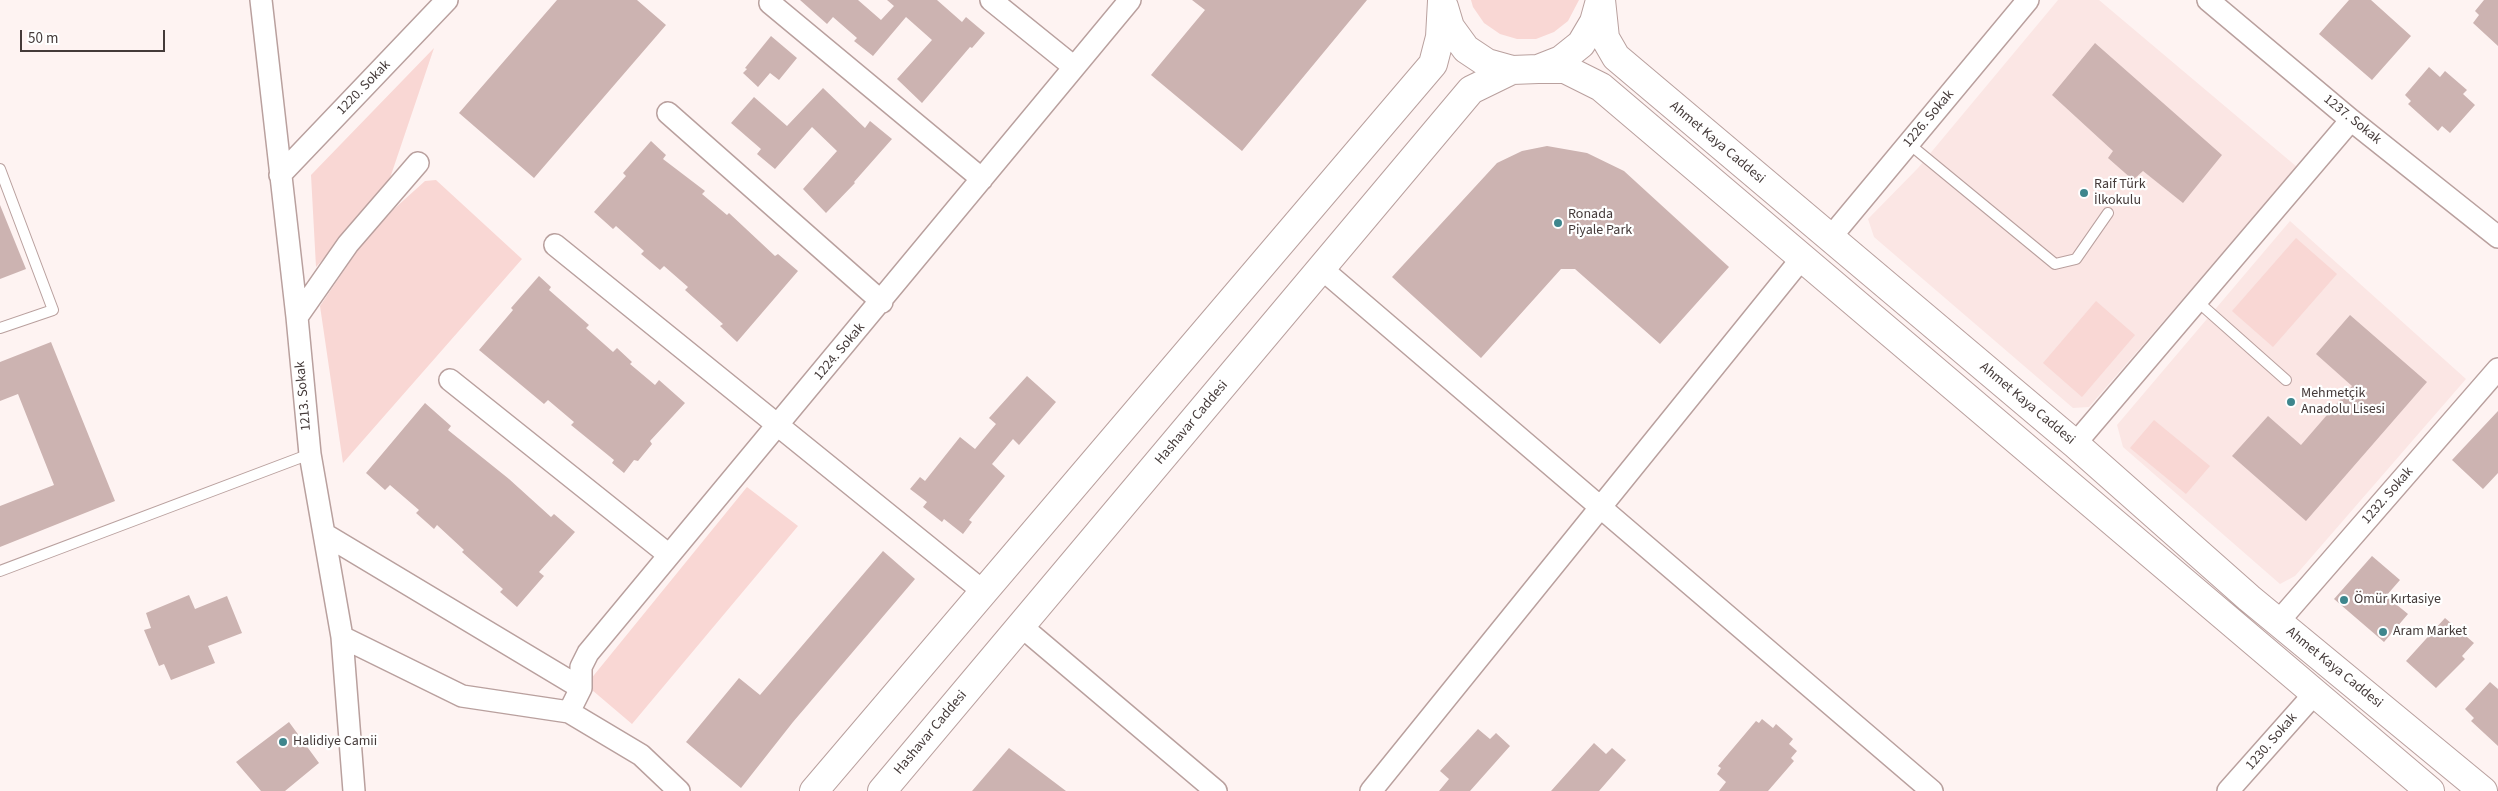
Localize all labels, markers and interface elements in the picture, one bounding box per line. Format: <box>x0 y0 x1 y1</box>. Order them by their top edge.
scale bar <box>22 20 168 52</box>
text: 50 m <box>28 28 58 49</box>
street label: 1220. Sokak <box>334 57 394 119</box>
street label: 1226. Sokak <box>1900 87 1958 151</box>
street label: 1237. Sokak <box>2320 91 2384 149</box>
street label: Ahmet Kaya Caddesi <box>1666 98 1768 188</box>
place label: Raif Türk İlkokulu <box>2094 177 2146 210</box>
marker: Raif Türk İlkokulu <box>2078 187 2090 199</box>
place label: Ronada Piyale Park <box>1568 207 1632 240</box>
marker: Ronada Piyale Park <box>1552 217 1564 229</box>
street label: 1224. Sokak <box>811 320 869 384</box>
street label: Ahmet Kaya Caddesi <box>1976 359 2078 449</box>
street label: 1213. Sokak <box>293 360 315 432</box>
street label: Hashavar Caddesi <box>1152 378 1232 468</box>
place label: Mehmetçik Anadolu Lisesi <box>2301 386 2385 418</box>
marker: Mehmetçik Anadolu Lisesi <box>2285 396 2297 408</box>
street label: 1232. Sokak <box>2359 464 2417 528</box>
place label: Ömür Kırtasiye <box>2354 592 2441 608</box>
marker: Ömür Kırtasiye <box>2338 594 2350 606</box>
street label: Ahmet Kaya Caddesi <box>2282 624 2386 712</box>
place label: Aram Market <box>2393 624 2467 640</box>
marker: Aram Market <box>2377 626 2389 638</box>
street label: Hashavar Caddesi <box>891 688 971 778</box>
street label: 1230. Sokak <box>2243 710 2301 774</box>
place label: Halidiye Camii <box>293 734 377 750</box>
marker: Halidiye Camii <box>277 736 289 748</box>

